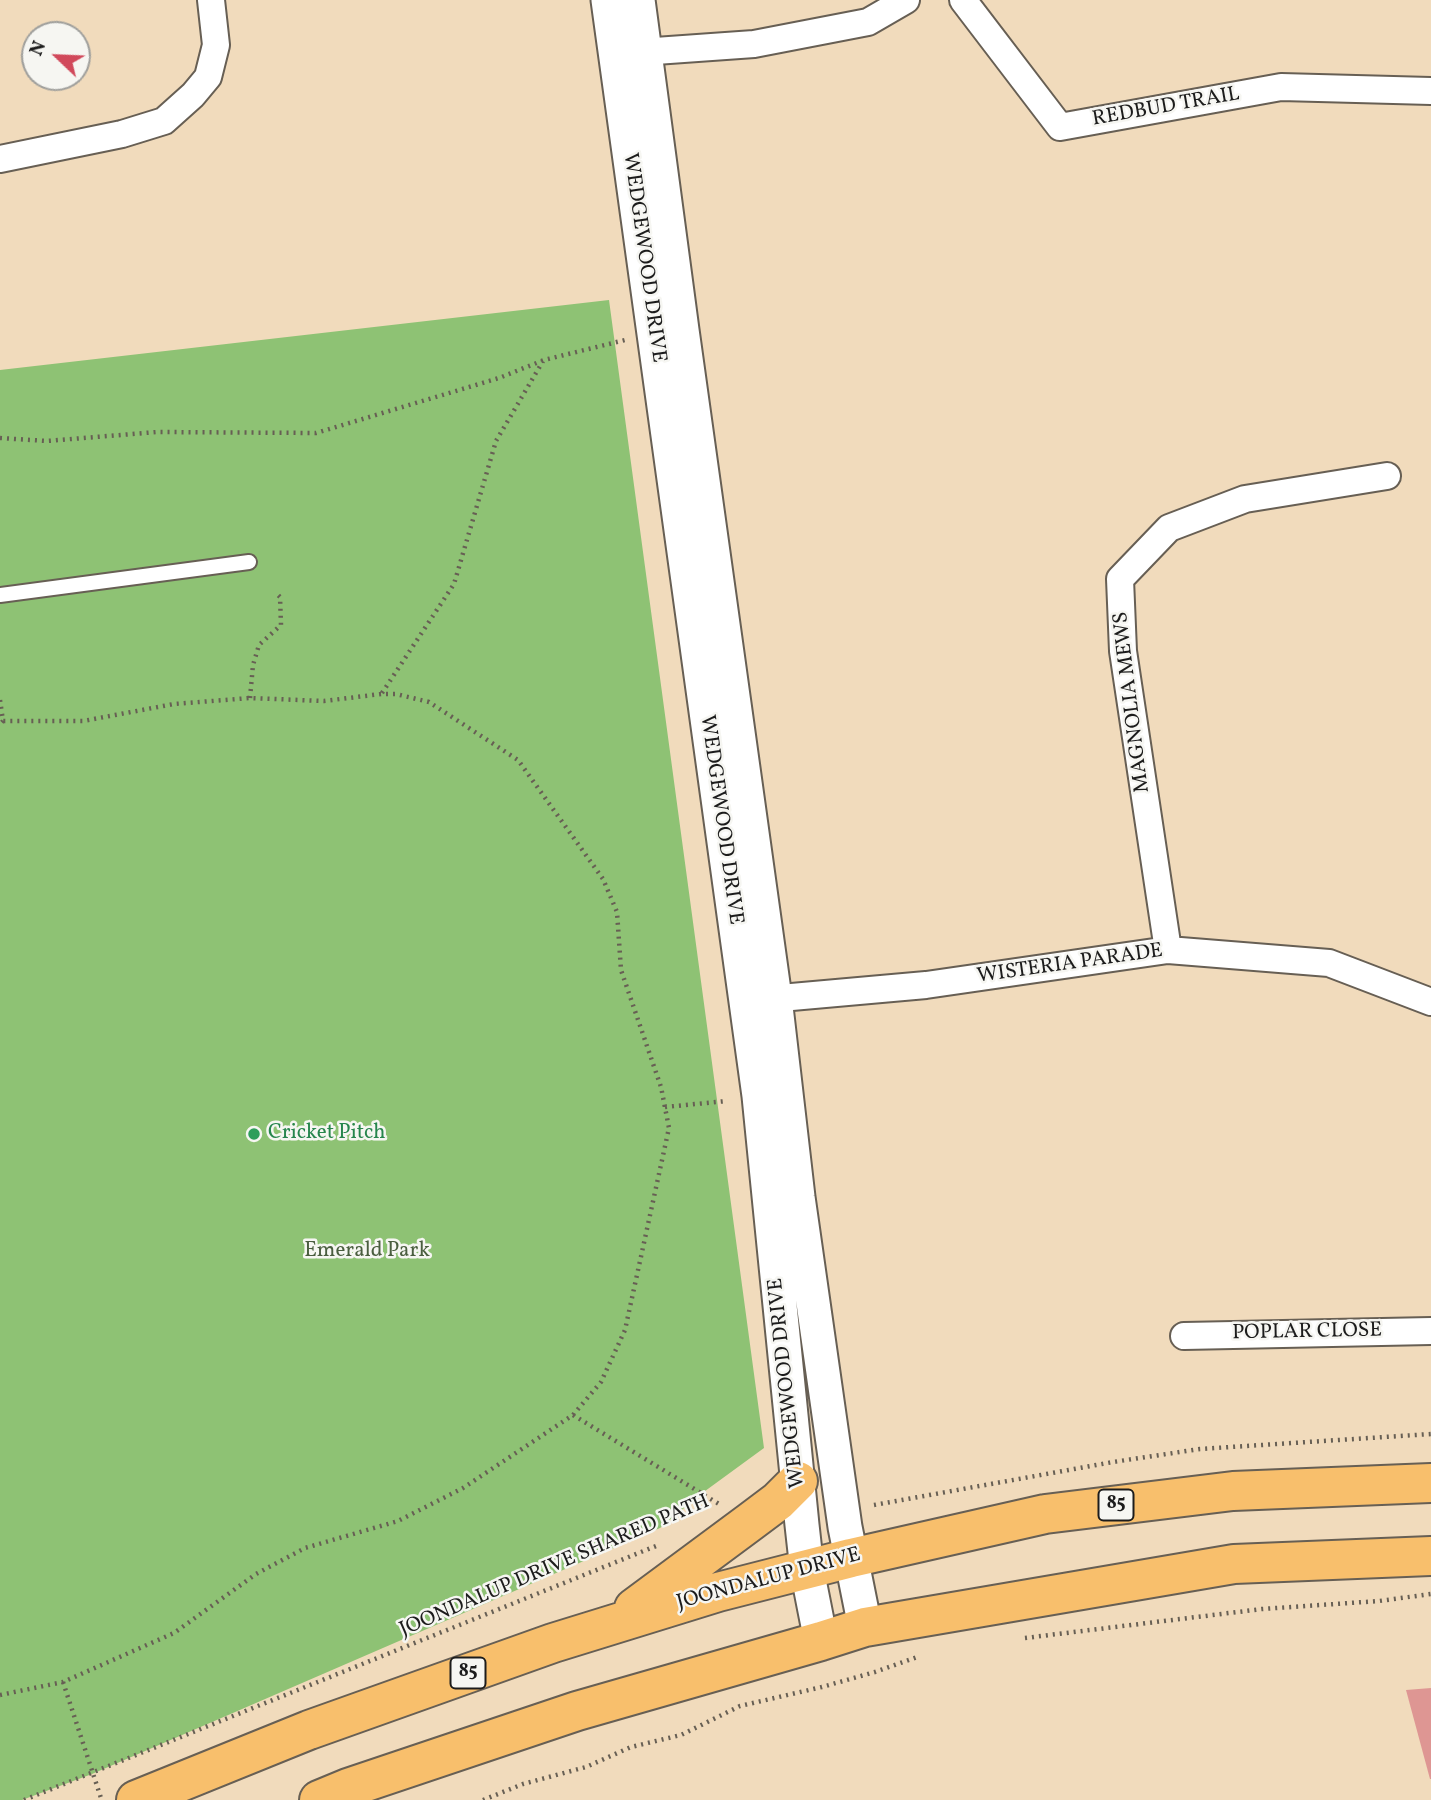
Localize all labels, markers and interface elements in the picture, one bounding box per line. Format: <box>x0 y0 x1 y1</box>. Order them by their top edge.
north arrow <box>21 21 91 91</box>
text: N <box>24 37 53 60</box>
street label: REDBUD TRAIL <box>1090 83 1242 133</box>
street label: WEDGEWOOD DRIVE <box>616 152 670 364</box>
street label: MAGNOLIA MEWS <box>1109 610 1157 794</box>
street label: WEDGEWOOD DRIVE <box>693 714 747 926</box>
street label: WISTERIA PARADE <box>975 939 1165 991</box>
place label: Cricket Pitch <box>268 1121 385 1147</box>
marker: Cricket Pitch <box>246 1126 262 1142</box>
park label: Emerald Park <box>304 1239 430 1265</box>
street label: WEDGEWOOD DRIVE <box>764 1277 812 1489</box>
street label: POPLAR CLOSE <box>1232 1319 1382 1347</box>
street label: JOONDALUP DRIVE SHARED PATH <box>396 1490 714 1644</box>
road number: 85 <box>1098 1490 1134 1520</box>
street label: JOONDALUP DRIVE <box>674 1543 864 1617</box>
road number: 85 <box>450 1658 486 1688</box>

